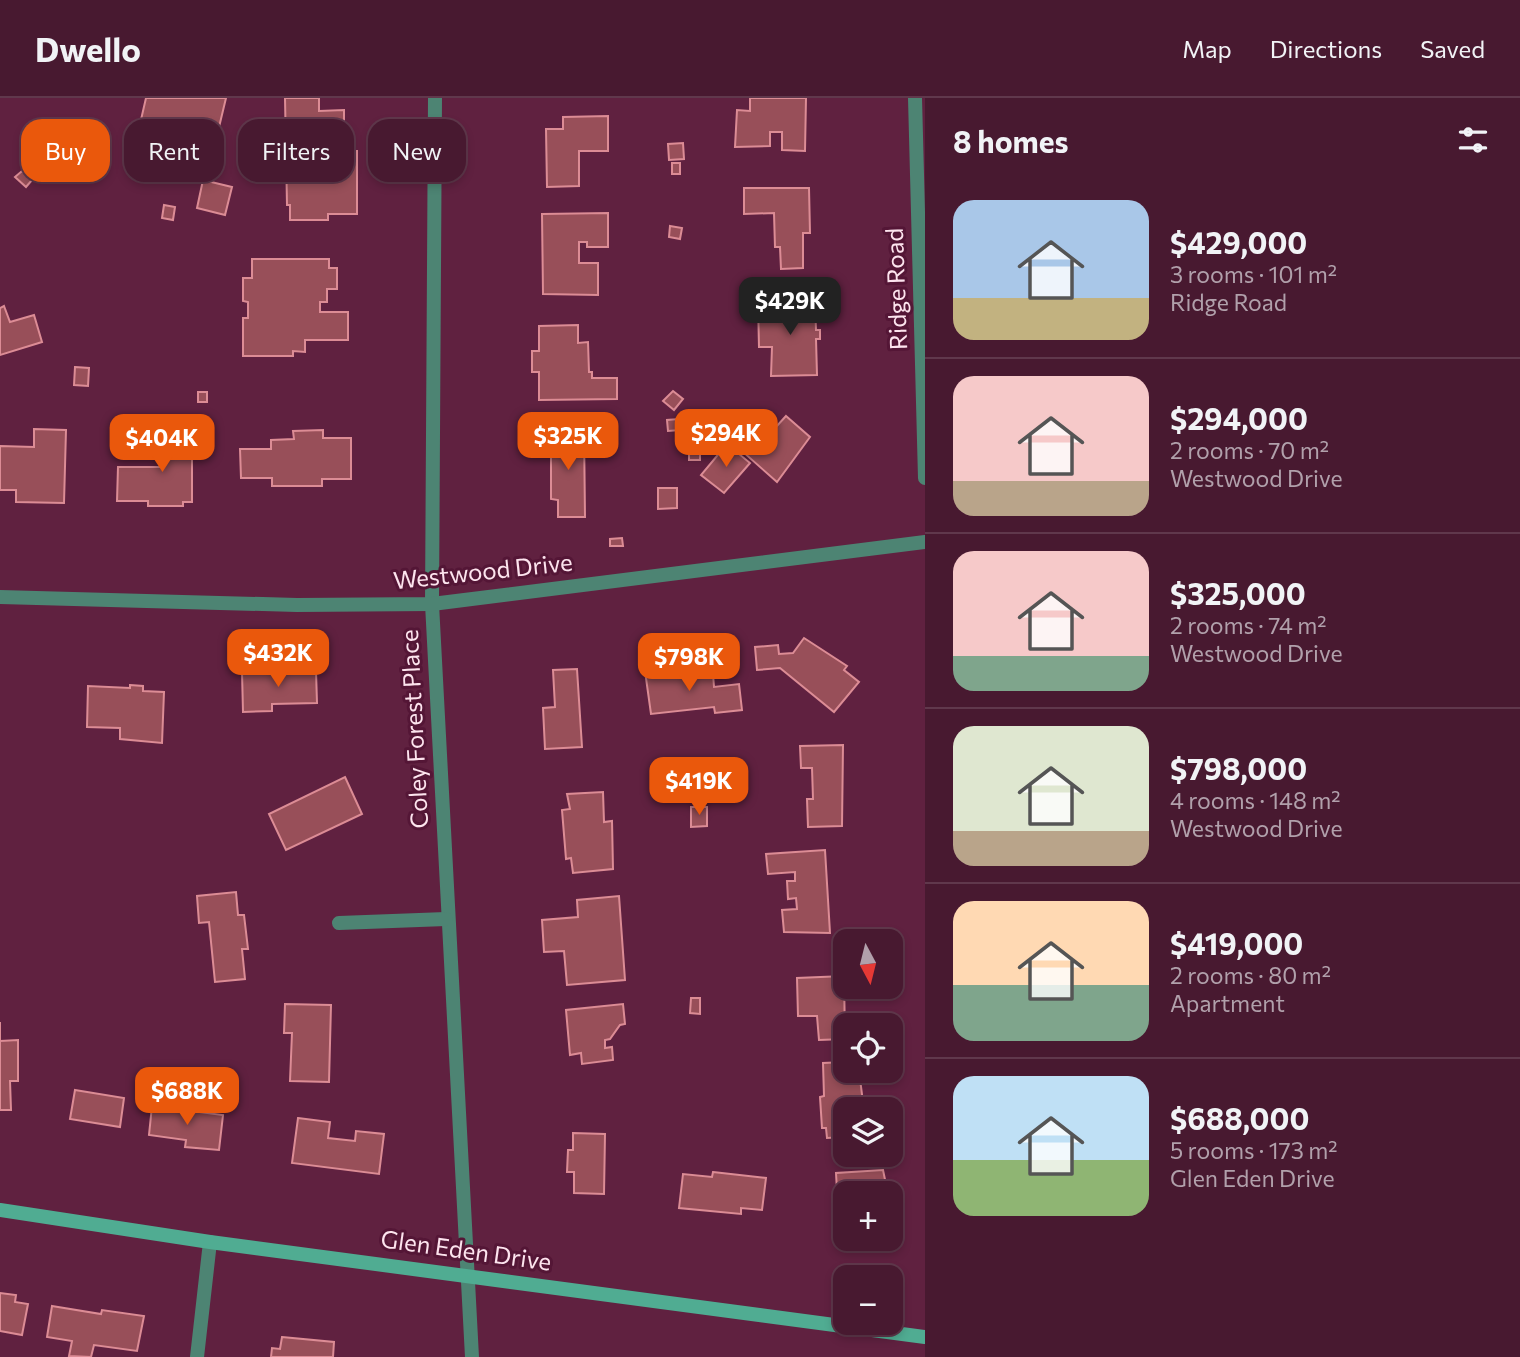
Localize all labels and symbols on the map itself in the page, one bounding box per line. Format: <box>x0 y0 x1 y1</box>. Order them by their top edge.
street label: Ridge Road <box>879 227 912 351</box>
pin: $429K <box>741 278 839 337</box>
pin: $294K <box>677 410 775 469</box>
pin: $325K <box>519 412 617 472</box>
pin: $404K <box>113 414 211 474</box>
street label: Westwood Drive <box>392 547 574 594</box>
street label: Coley Forest Place <box>394 629 433 829</box>
pin: $432K <box>229 630 327 689</box>
pin: $798K <box>640 634 738 693</box>
pin: $419K <box>650 758 748 817</box>
north arrow <box>833 929 903 999</box>
pin: $688K <box>138 1068 236 1127</box>
street label: Glen Eden Drive <box>379 1223 553 1276</box>

